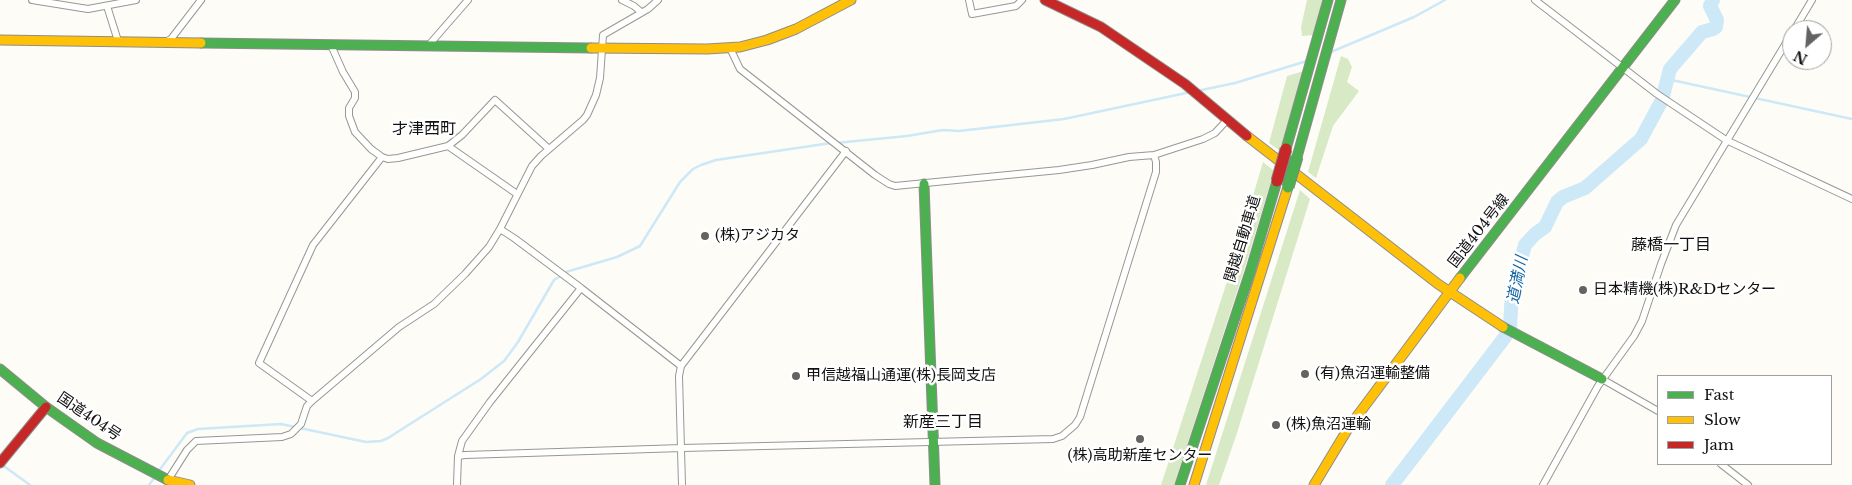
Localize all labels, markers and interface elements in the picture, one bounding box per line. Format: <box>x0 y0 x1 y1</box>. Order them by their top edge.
north arrow <box>1782 20 1832 70</box>
text: N <box>1791 46 1811 68</box>
district label: 才津西町 <box>392 119 456 139</box>
street label: 国道404号線 <box>1445 191 1513 271</box>
street label: 関越自動車道 <box>1221 193 1265 285</box>
place label: (株)アジカタ <box>715 227 800 245</box>
marker: (株)アジカタ <box>699 230 711 242</box>
district label: 藤橋一丁目 <box>1631 235 1711 255</box>
water label: 道満川 <box>1504 255 1532 305</box>
place label: 日本精機(株)R&Dセンター <box>1593 281 1776 299</box>
marker: 日本精機(株)R&Dセンター <box>1577 284 1589 296</box>
place label: (有)魚沼運輸整備 <box>1315 365 1430 383</box>
place label: 甲信越福山通運(株)長岡支店 <box>806 367 996 385</box>
marker: (有)魚沼運輸整備 <box>1299 368 1311 380</box>
marker: 甲信越福山通運(株)長岡支店 <box>790 370 802 382</box>
legend <box>1657 375 1832 465</box>
text: Fast <box>1704 385 1734 404</box>
street label: 国道404号 <box>54 389 124 445</box>
text: Slow <box>1704 410 1741 429</box>
district label: 新産三丁目 <box>903 412 983 432</box>
place label: (株)魚沼運輸 <box>1286 416 1371 434</box>
marker: (株)魚沼運輸 <box>1270 419 1282 431</box>
marker: (株)高助新産センター <box>1134 433 1146 445</box>
text: Jam <box>1704 435 1734 454</box>
place label: (株)高助新産センター <box>1068 447 1212 465</box>

